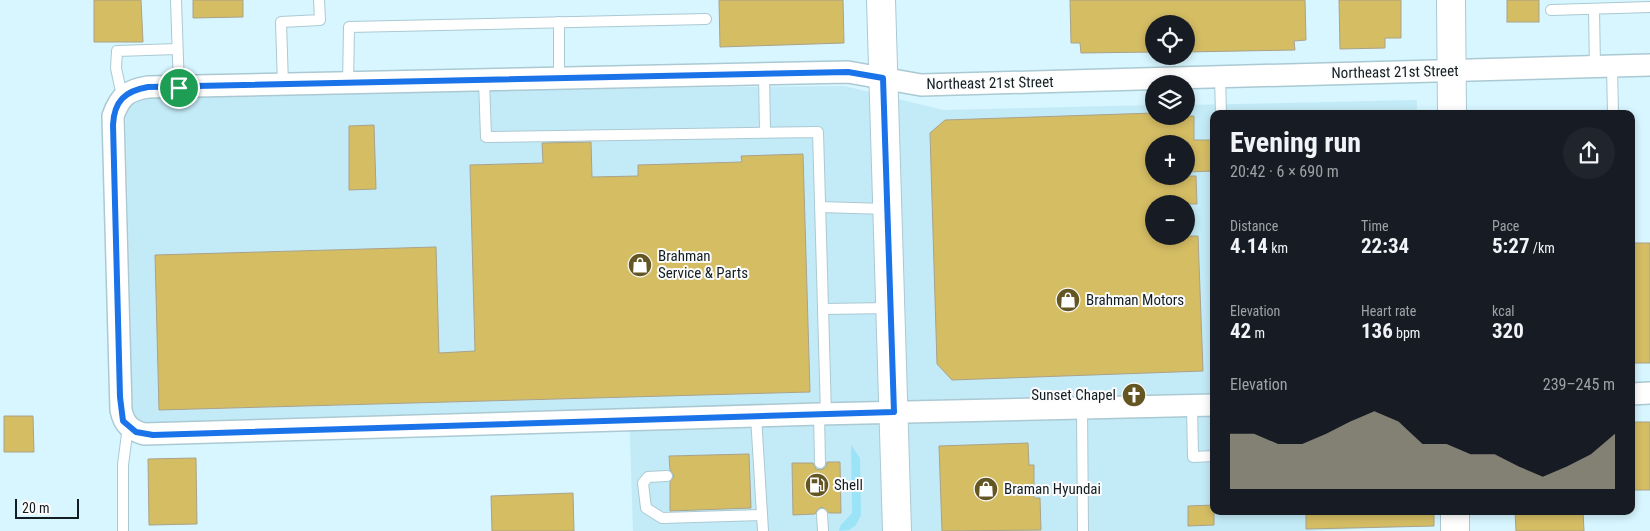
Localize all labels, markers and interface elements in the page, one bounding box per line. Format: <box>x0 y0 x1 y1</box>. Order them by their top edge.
map controls <box>1145 15 1195 245</box>
button: locate <box>1145 15 1195 65</box>
street label: Northeast 21st Street <box>1331 62 1459 82</box>
pin <box>158 67 200 109</box>
street label: Northeast 21st Street <box>926 73 1054 93</box>
icon: arrive <box>165 74 193 102</box>
button: layers <box>1145 75 1195 125</box>
text: Evening run <box>1230 126 1361 159</box>
button: share <box>1563 127 1615 179</box>
button: + <box>1145 135 1195 185</box>
text: 20:42 · 6 × 690 m <box>1230 162 1339 181</box>
button: − <box>1145 195 1195 245</box>
text: Distance <box>1230 218 1278 234</box>
text: Time <box>1361 218 1389 234</box>
text: Pace <box>1492 218 1519 234</box>
text: 4.14 <box>1230 234 1268 258</box>
text: 22:34 <box>1361 234 1409 258</box>
text: 5:27 <box>1492 234 1530 258</box>
text: km <box>1268 240 1288 256</box>
text: /km <box>1530 240 1555 256</box>
place label: Brahman Service & Parts <box>658 247 748 282</box>
shop icon: Brahman Service & Parts <box>627 252 653 278</box>
shop icon: Brahman Motors <box>1055 287 1081 313</box>
place label: Brahman Motors <box>1086 291 1184 309</box>
text: Elevation <box>1230 303 1280 319</box>
text: Heart rate <box>1361 303 1416 319</box>
text: kcal <box>1492 303 1515 319</box>
text: 42 <box>1230 319 1251 343</box>
text: 136 <box>1361 319 1393 343</box>
text: 320 <box>1492 319 1524 343</box>
text: m <box>1251 325 1265 341</box>
text: bpm <box>1393 325 1420 341</box>
text: Elevation <box>1230 375 1288 394</box>
text: 239–245 m <box>1543 375 1615 394</box>
church icon: Sunset Chapel <box>1121 382 1147 408</box>
place label: Sunset Chapel <box>1031 386 1116 404</box>
fuel station icon: Shell <box>804 472 830 498</box>
place label: Shell <box>834 476 863 494</box>
shop icon: Braman Hyundai <box>973 476 999 502</box>
place label: Braman Hyundai <box>1004 480 1101 498</box>
scale bar <box>15 496 79 519</box>
text: 20 m <box>22 500 50 516</box>

